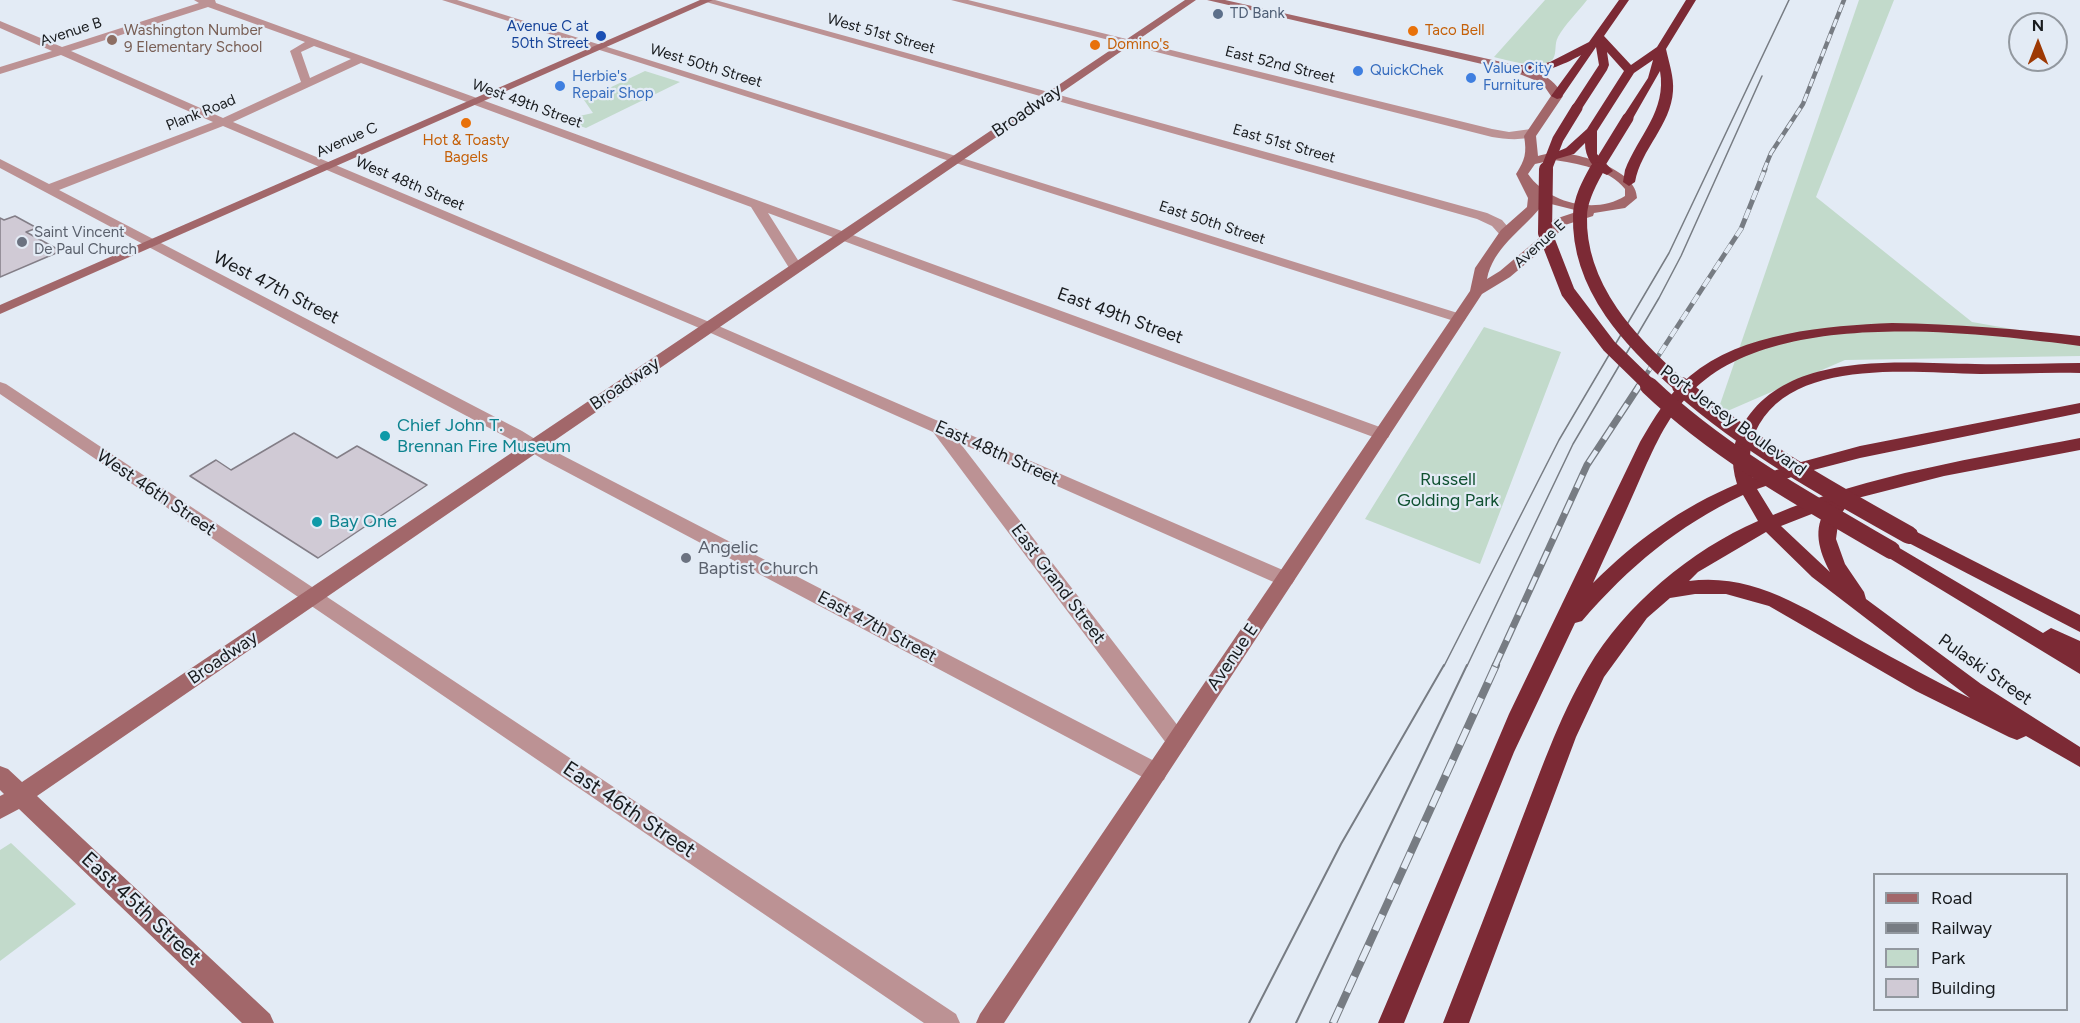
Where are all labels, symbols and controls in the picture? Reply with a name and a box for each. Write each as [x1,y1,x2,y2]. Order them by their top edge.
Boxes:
place label: TD Bank [1230,5,1285,23]
marker: TD Bank [1211,7,1225,21]
street label: West 51st Street [825,10,937,58]
north arrow [2008,12,2068,72]
street label: Avenue B [38,14,104,50]
text: N [2032,16,2044,35]
place label: Avenue C at 50th Street [507,18,589,53]
place label: Washington Number 9 Elementary School [124,22,263,57]
place label: Taco Bell [1425,22,1484,40]
marker: Taco Bell [1406,24,1420,38]
marker: Avenue C at 50th Street [594,29,608,43]
marker: Washington Number 9 Elementary School [105,33,119,47]
place label: Domino's [1107,36,1169,54]
marker: Domino's [1088,38,1102,52]
street label: West 50th Street [648,40,764,92]
street label: East 52nd Street [1223,43,1337,87]
place label: Value City Furniture [1483,60,1552,95]
place label: QuickChek [1370,62,1444,80]
marker: QuickChek [1351,64,1365,78]
place label: Herbie's Repair Shop [572,68,653,103]
marker: Value City Furniture [1464,71,1478,85]
street label: West 49th Street [469,76,585,132]
marker: Herbie's Repair Shop [553,79,567,93]
street label: Broadway [988,80,1066,142]
street label: Plank Road [164,91,238,135]
marker: Hot & Toasty Bagels [459,116,473,130]
street label: Avenue C [314,119,380,161]
street label: East 51st Street [1231,121,1337,167]
place label: Hot & Toasty Bagels [423,132,509,167]
street label: West 48th Street [353,153,467,215]
street label: East 50th Street [1156,197,1268,249]
street label: Avenue E [1510,216,1570,272]
place label: Saint Vincent De Paul Church [34,224,137,259]
marker: Saint Vincent De Paul Church [15,235,29,249]
street label: West 47th Street [209,247,343,329]
street label: East 49th Street [1054,283,1186,349]
street label: Broadway [586,353,664,415]
street label: Port Jersey Boulevard [1656,361,1810,481]
place label: Chief John T. Brennan Fire Museum [397,415,571,458]
street label: East 48th Street [932,416,1062,490]
marker: Chief John T. Brennan Fire Museum [378,429,392,443]
street label: West 46th Street [92,445,220,541]
park label: Russell Golding Park [1397,469,1499,512]
place label: Bay One [329,511,397,533]
marker: Bay One [310,515,324,529]
street label: East Grand Street [1006,520,1110,648]
place label: Angelic Baptist Church [698,537,818,580]
marker: Angelic Baptist Church [679,551,693,565]
street label: East 47th Street [814,586,940,668]
street label: Avenue E [1203,619,1263,695]
street label: Broadway [184,627,262,689]
street label: Pulaski Street [1934,630,2036,710]
street label: East 46th Street [558,756,700,864]
street label: East 45th Street [76,847,206,971]
legend [1873,873,2068,1011]
text: Road [1931,887,1972,909]
text: Railway [1931,917,1992,939]
text: Park [1931,947,1965,969]
text: Building [1931,977,1996,999]

